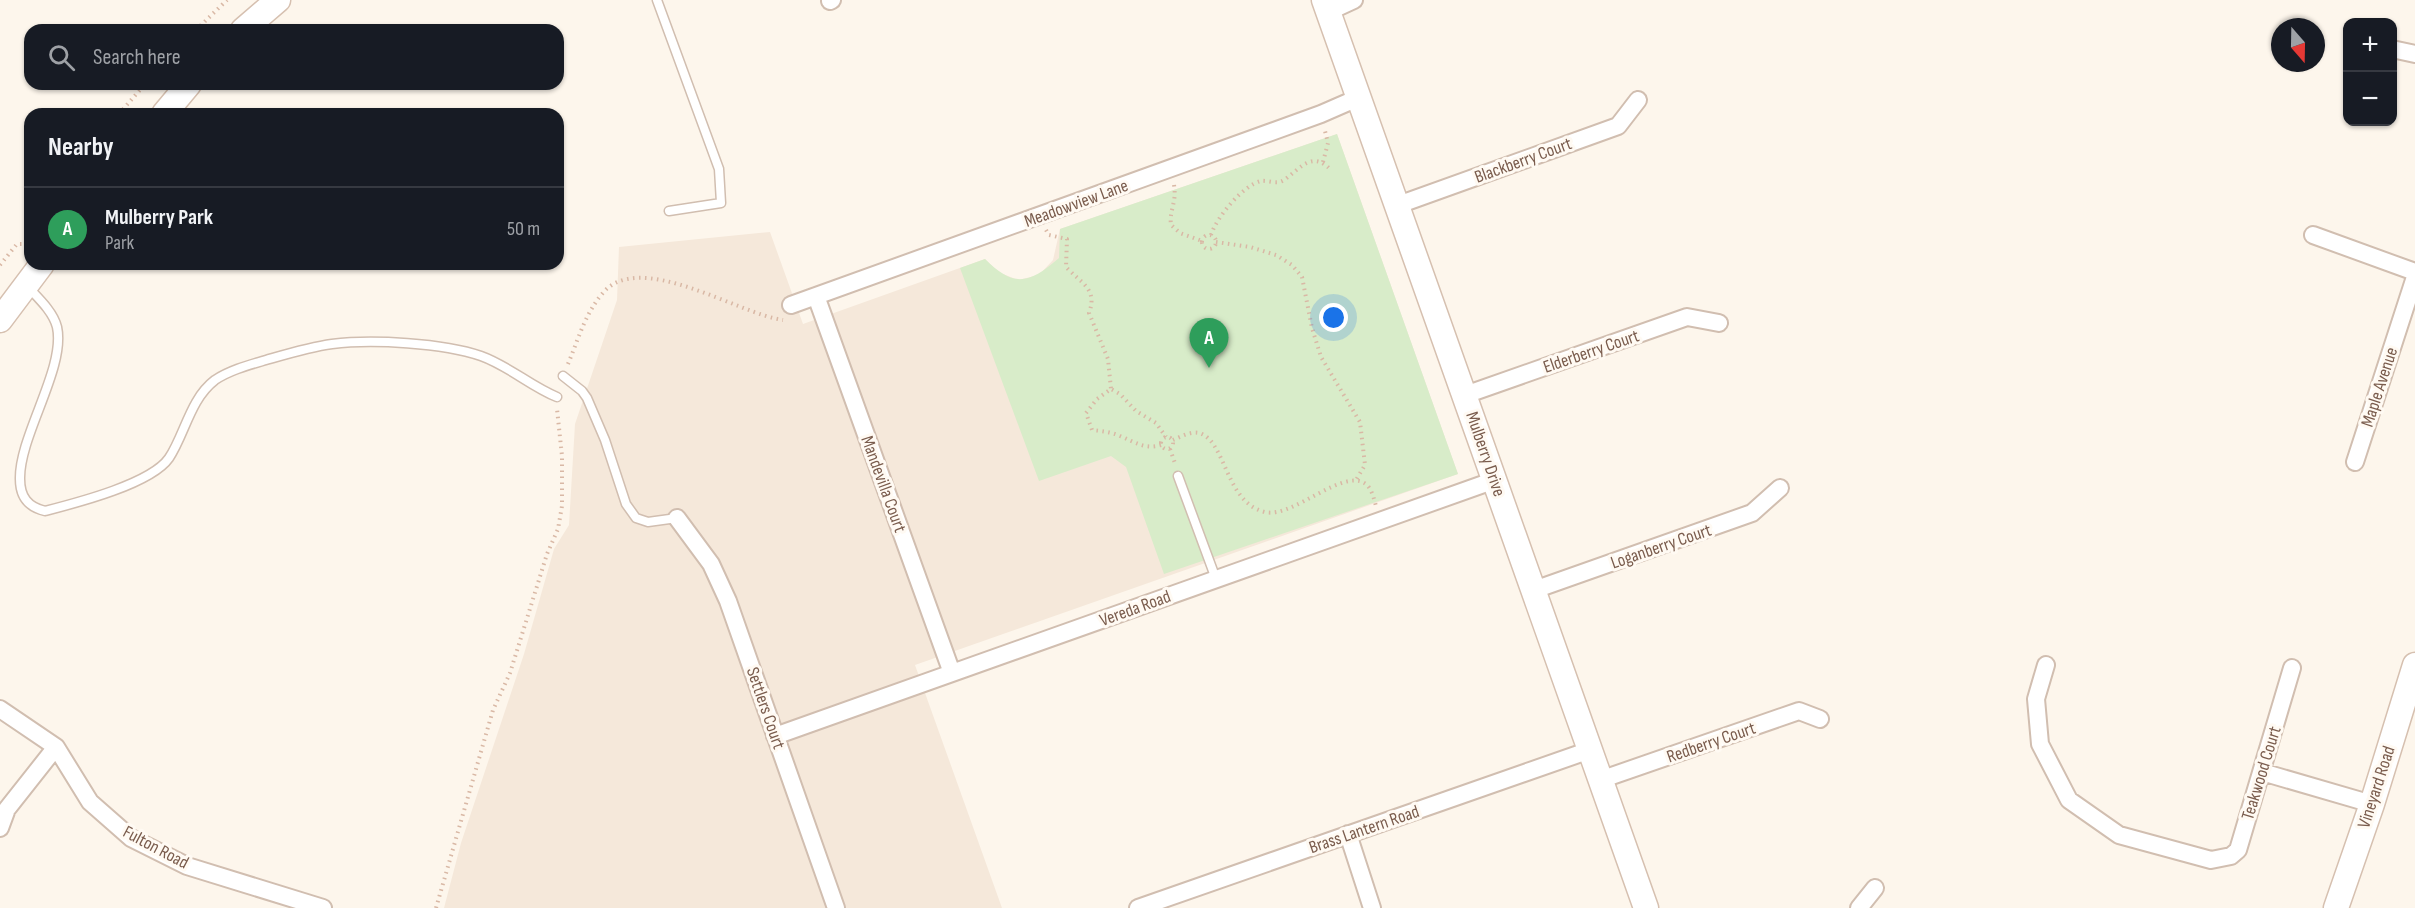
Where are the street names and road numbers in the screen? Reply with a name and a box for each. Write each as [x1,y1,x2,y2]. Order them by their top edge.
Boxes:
street label: Blackberry Court [1472,133,1575,188]
street label: Meadowview Lane [1021,175,1131,232]
street label: Elderberry Court [1540,325,1642,378]
street label: Maple Avenue [2357,345,2402,430]
street label: Mulberry Drive [1461,409,1510,499]
street label: Mandevilla Court [856,433,911,536]
street label: Loganberry Court [1608,519,1715,573]
street label: Vereda Road [1097,586,1174,631]
street label: Settlers Court [742,665,789,752]
street label: Redberry Court [1664,717,1759,767]
street label: Teakwood Court [2237,723,2286,823]
street label: Vineyard Road [2353,743,2400,831]
street label: Brass Lantern Road [1306,801,1422,858]
street label: Fulton Road [119,821,192,873]

